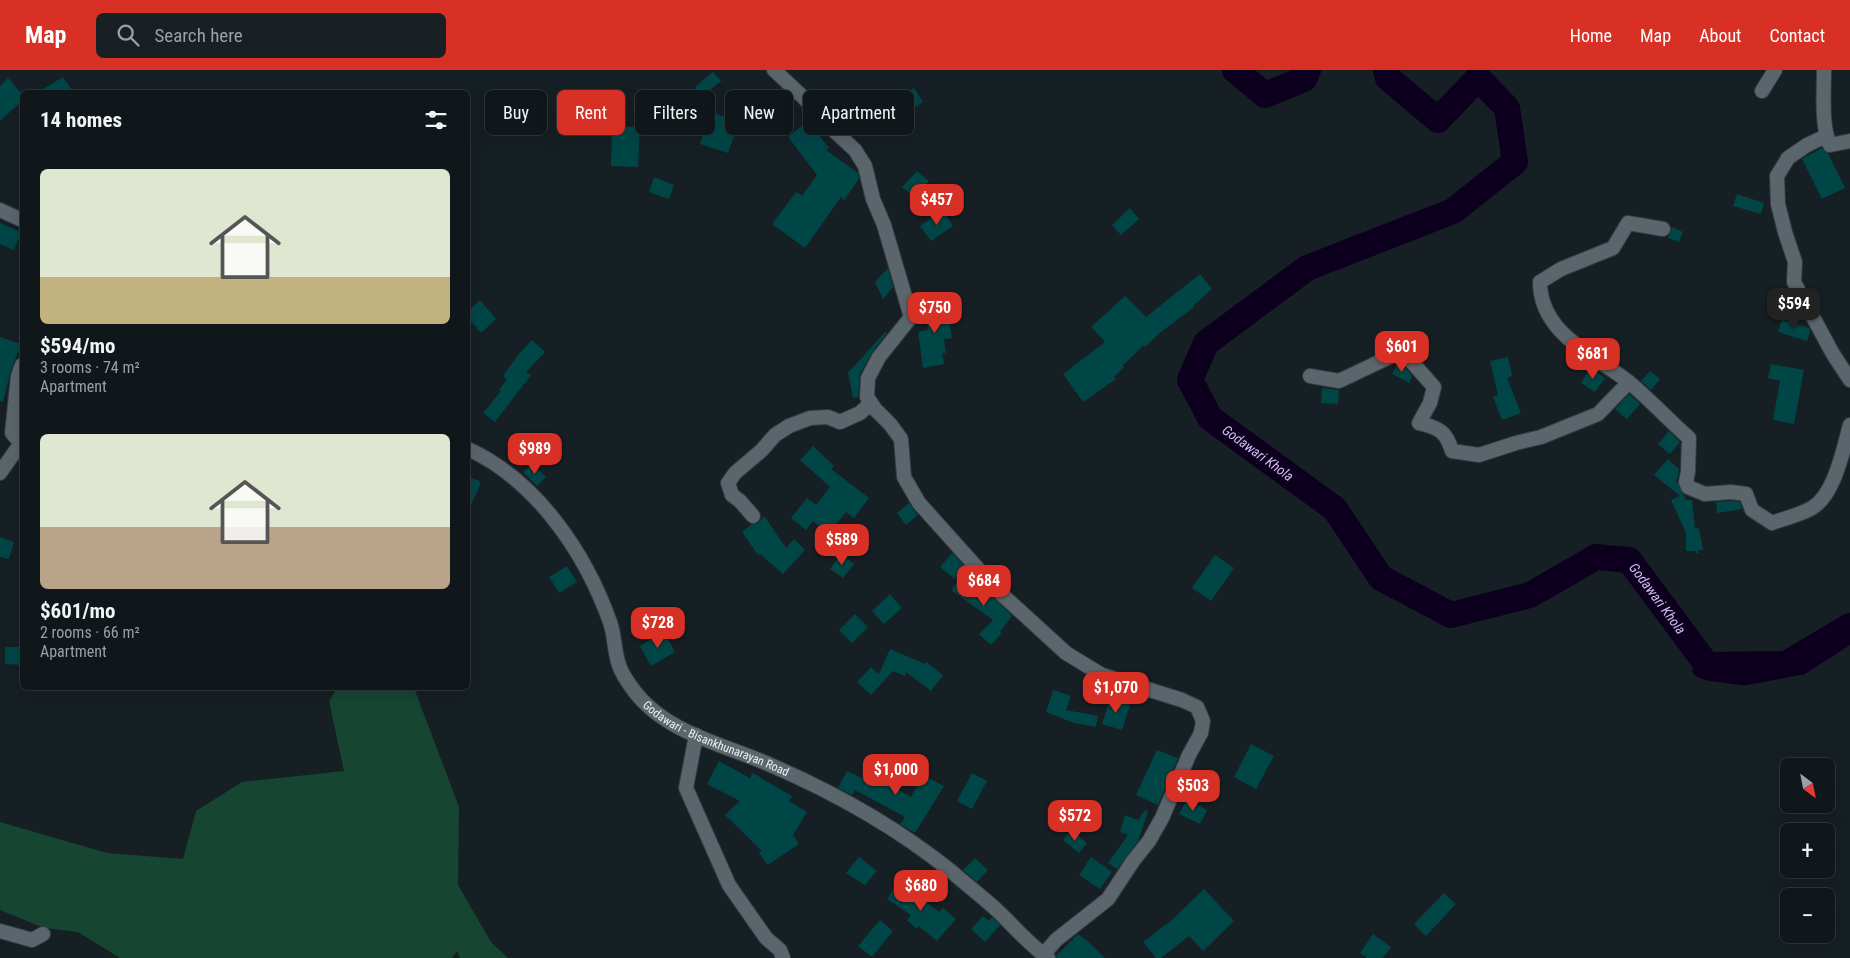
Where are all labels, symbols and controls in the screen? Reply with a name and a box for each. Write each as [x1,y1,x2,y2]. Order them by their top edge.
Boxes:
search box [96,13,446,58]
text: Map [25,21,66,49]
icon: search [114,21,142,49]
text: Search here [154,24,243,47]
text: Home [1570,25,1612,46]
text: Map [1640,25,1671,46]
text: About [1699,25,1741,46]
text: Contact [1769,25,1825,46]
chip: Buy [485,90,547,135]
chip: Rent [557,90,625,135]
chip: Filters [635,90,715,135]
chip: New [725,90,793,135]
chip: Apartment [803,90,914,135]
icon: filters [422,106,450,134]
text: 14 homes [40,108,122,132]
pin: $457 [907,184,967,226]
text: $457 [921,190,953,209]
icon: home [200,202,290,292]
pin: $594 [1764,288,1824,330]
pin: $750 [905,292,965,334]
text: $594 [1778,294,1810,313]
text: $750 [919,298,951,317]
pin: $601 [1372,330,1432,373]
text: $594/mo [40,334,115,358]
text: $601 [1386,337,1418,356]
pin: $681 [1563,338,1623,380]
text: $681 [1577,344,1609,363]
text: 3 rooms · 74 m² [40,358,140,377]
text: Apartment [40,377,107,396]
water label: Godawari Khola [1219,422,1297,484]
pin: $989 [505,432,565,475]
text: $989 [519,439,551,458]
icon: home [200,467,290,557]
pin: $589 [812,524,872,566]
text: $589 [826,530,858,549]
water label: Godawari Khola [1626,560,1689,637]
pin: $684 [954,564,1014,607]
text: $684 [968,571,1000,590]
text: $601/mo [40,599,115,623]
pin: $728 [628,606,688,649]
text: $728 [642,613,674,632]
text: 2 rooms · 66 m² [40,623,140,642]
text: Apartment [40,642,107,661]
pin: $1,070 [1075,672,1157,714]
text: $1,070 [1094,678,1138,697]
street label: Godawari - Bisankhunarayan Road [640,698,791,779]
pin: $1,000 [855,754,937,796]
north arrow [1780,758,1835,812]
map controls [1780,758,1835,943]
text: $1,000 [874,760,918,779]
pin: $503 [1163,770,1223,812]
text: $503 [1177,776,1209,795]
pin: $572 [1045,800,1105,842]
text: $572 [1059,806,1091,825]
button: + [1780,823,1835,878]
pin: $680 [891,870,951,912]
text: $680 [905,876,937,895]
button: − [1780,888,1835,943]

